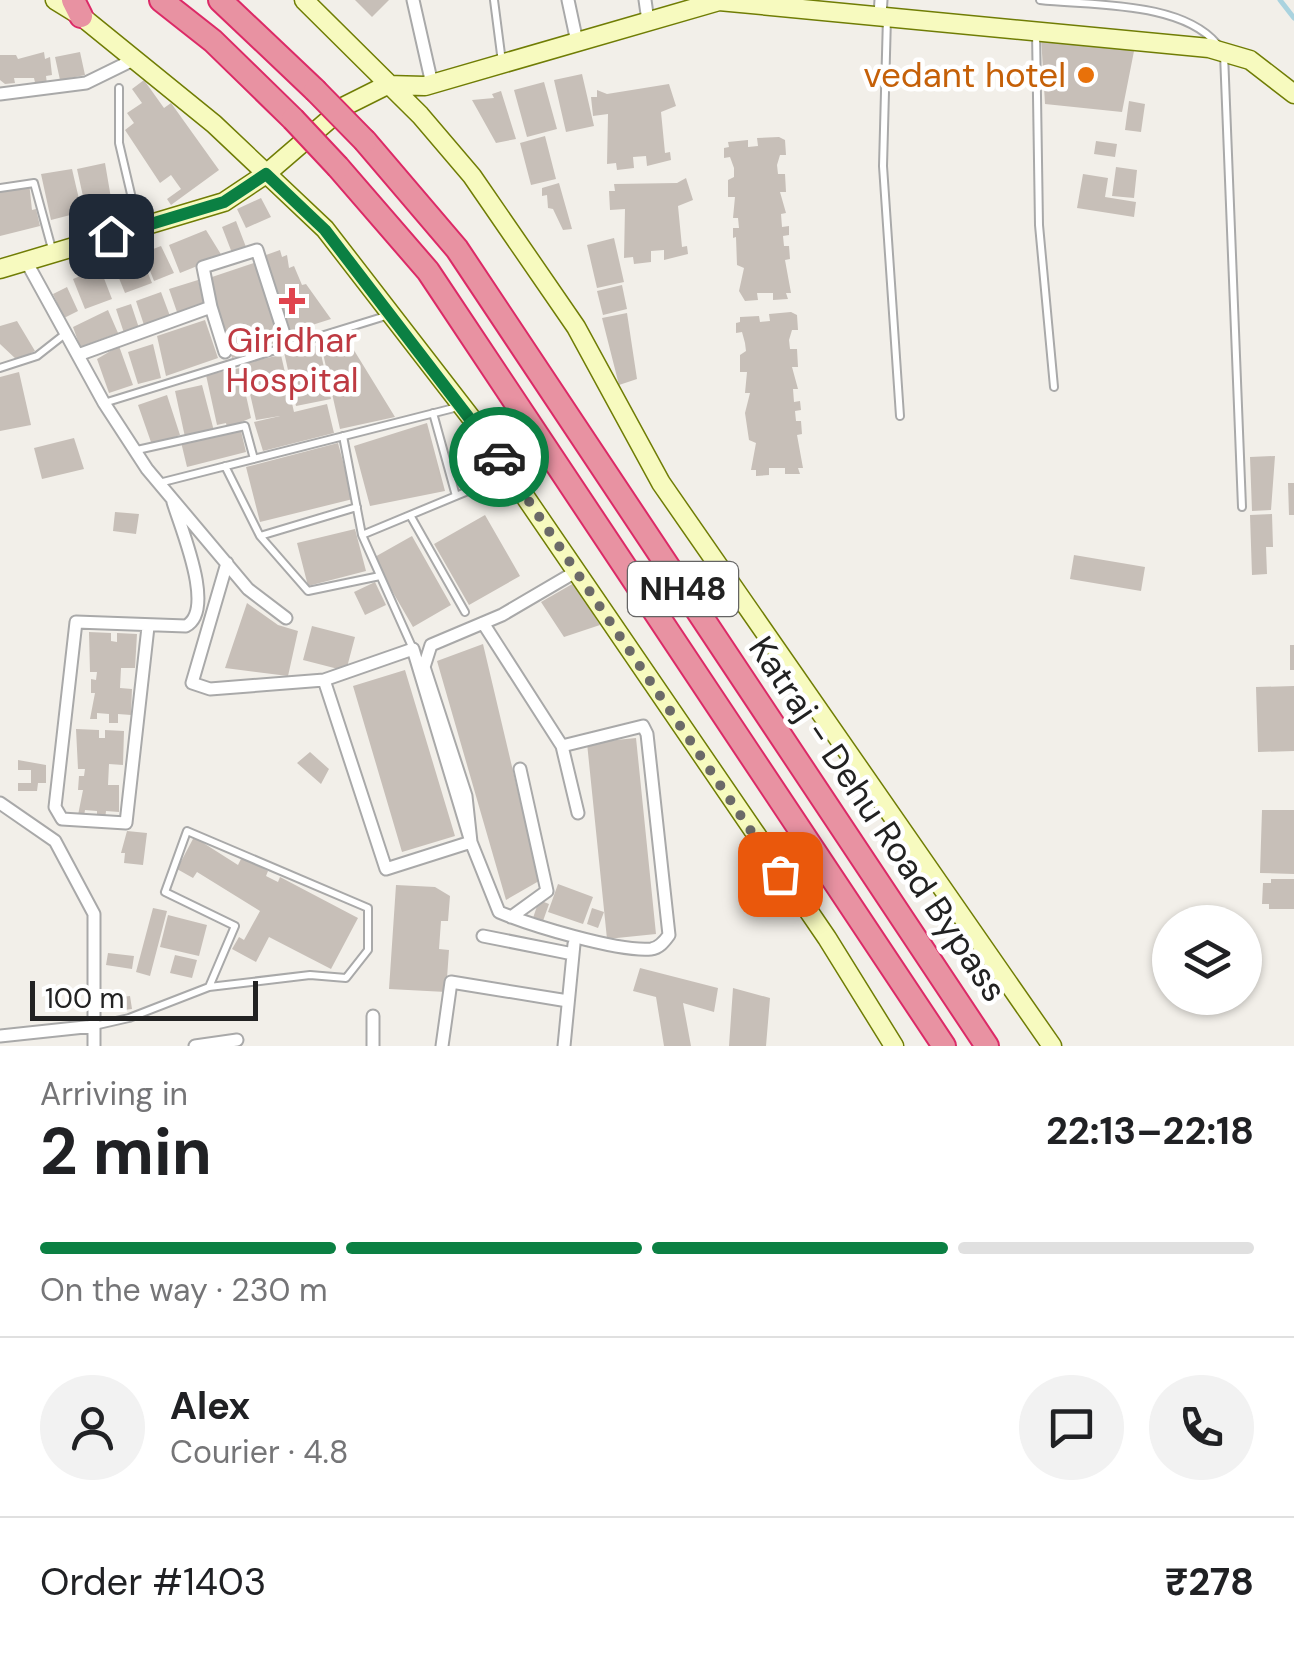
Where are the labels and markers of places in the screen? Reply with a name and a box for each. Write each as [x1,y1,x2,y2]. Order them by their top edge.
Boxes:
place label: vedant hotel [863,52,1066,98]
marker: vedant hotel [1075,64,1097,86]
pin [69,194,154,279]
marker: Giridhar Hospital [279,288,305,314]
place label: Giridhar Hospital [225,317,359,403]
pin [738,832,823,917]

